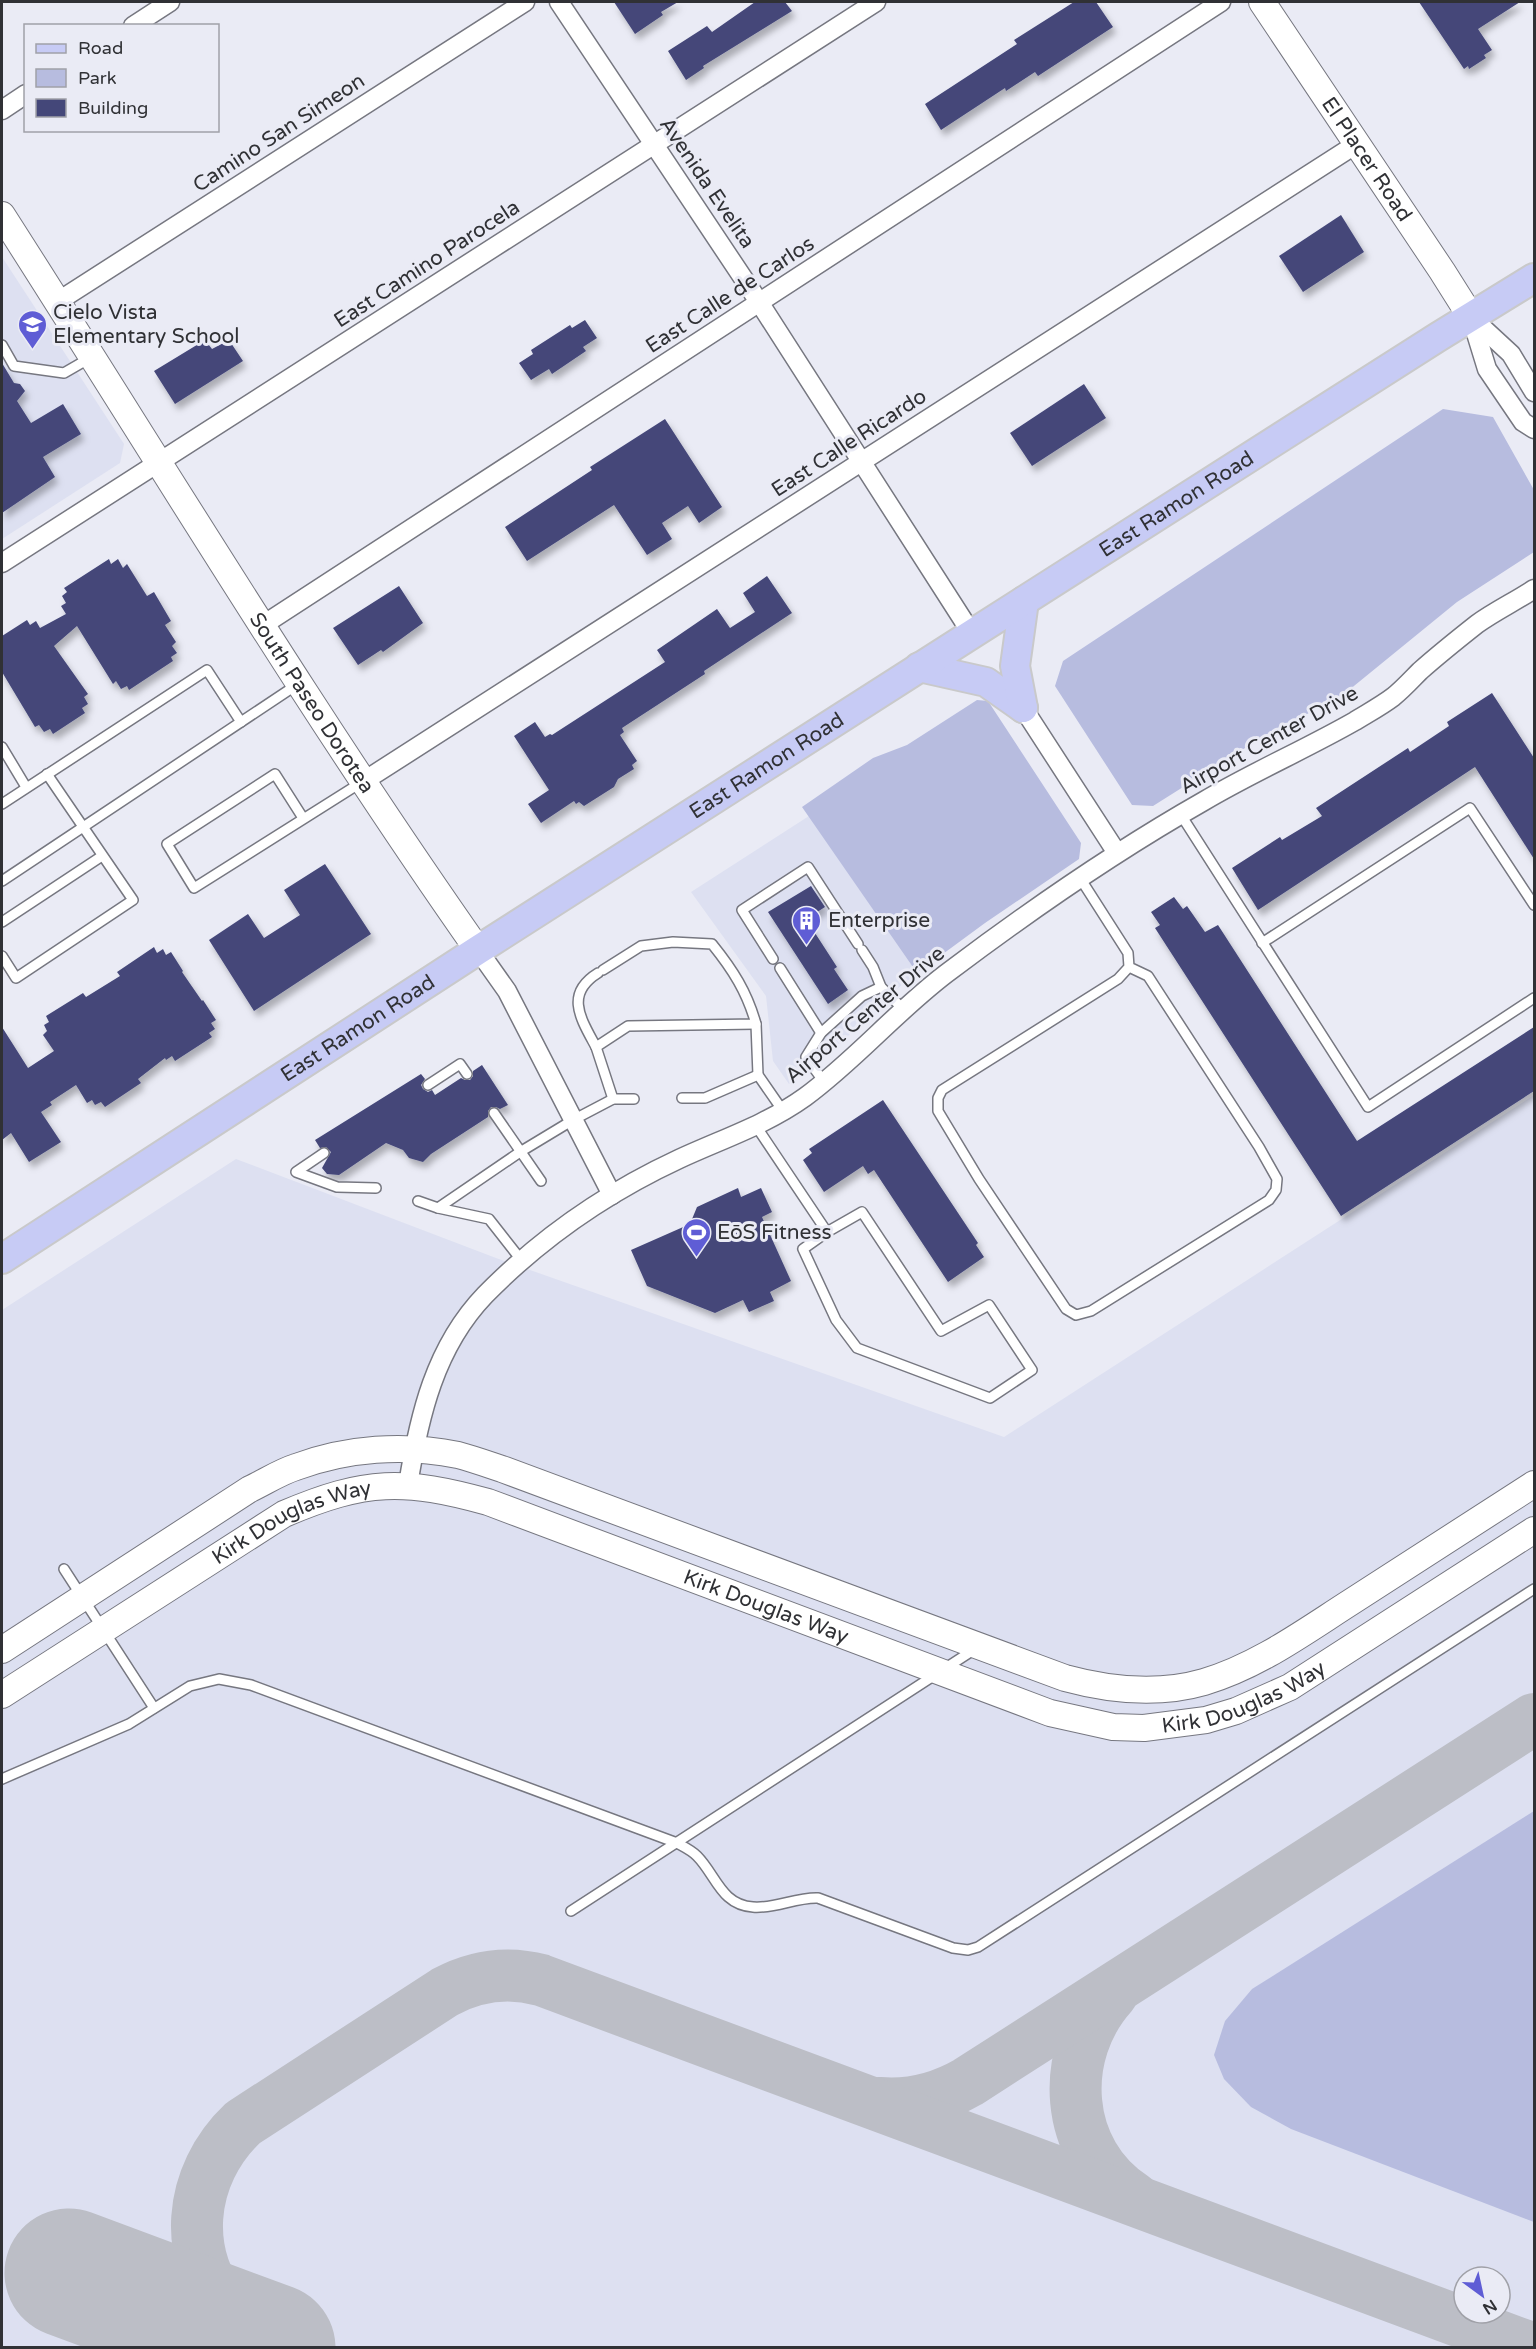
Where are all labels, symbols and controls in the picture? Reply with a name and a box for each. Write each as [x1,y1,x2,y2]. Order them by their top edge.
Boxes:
legend [24,24,219,132]
text: Road [78,37,123,59]
text: Park [78,67,117,89]
street label: Camino San Simeon [188,68,370,198]
street label: El Placer Road [1317,92,1418,226]
text: Building [78,97,148,119]
street label: Avenida Evelita [654,113,760,253]
street label: East Camino Parocela [329,195,525,333]
street label: East Calle de Carlos [641,231,819,359]
place label: Cielo Vista Elementary School [53,300,240,349]
school or university icon: Cielo Vista Elementary School [16,308,48,350]
street label: East Calle Ricardo [767,384,931,502]
street label: East Ramon Road [1094,445,1258,562]
street label: South Paseo Dorotea [244,608,380,798]
street label: Airport Center Drive [1175,681,1363,799]
street label: East Ramon Road [685,707,848,824]
building icon: Enterprise [791,904,823,946]
place label: Enterprise [828,908,930,933]
street label: Airport Center Drive [780,941,950,1089]
street label: East Ramon Road [276,969,439,1087]
sports icon: EōS Fitness [680,1216,712,1258]
place label: EōS Fitness [717,1220,832,1245]
street label: Kirk Douglas Way [207,1475,373,1570]
street label: Kirk Douglas Way [680,1564,852,1649]
street label: Kirk Douglas Way [1160,1655,1330,1738]
north arrow [1452,2265,1512,2325]
text: N [1479,2295,1500,2319]

